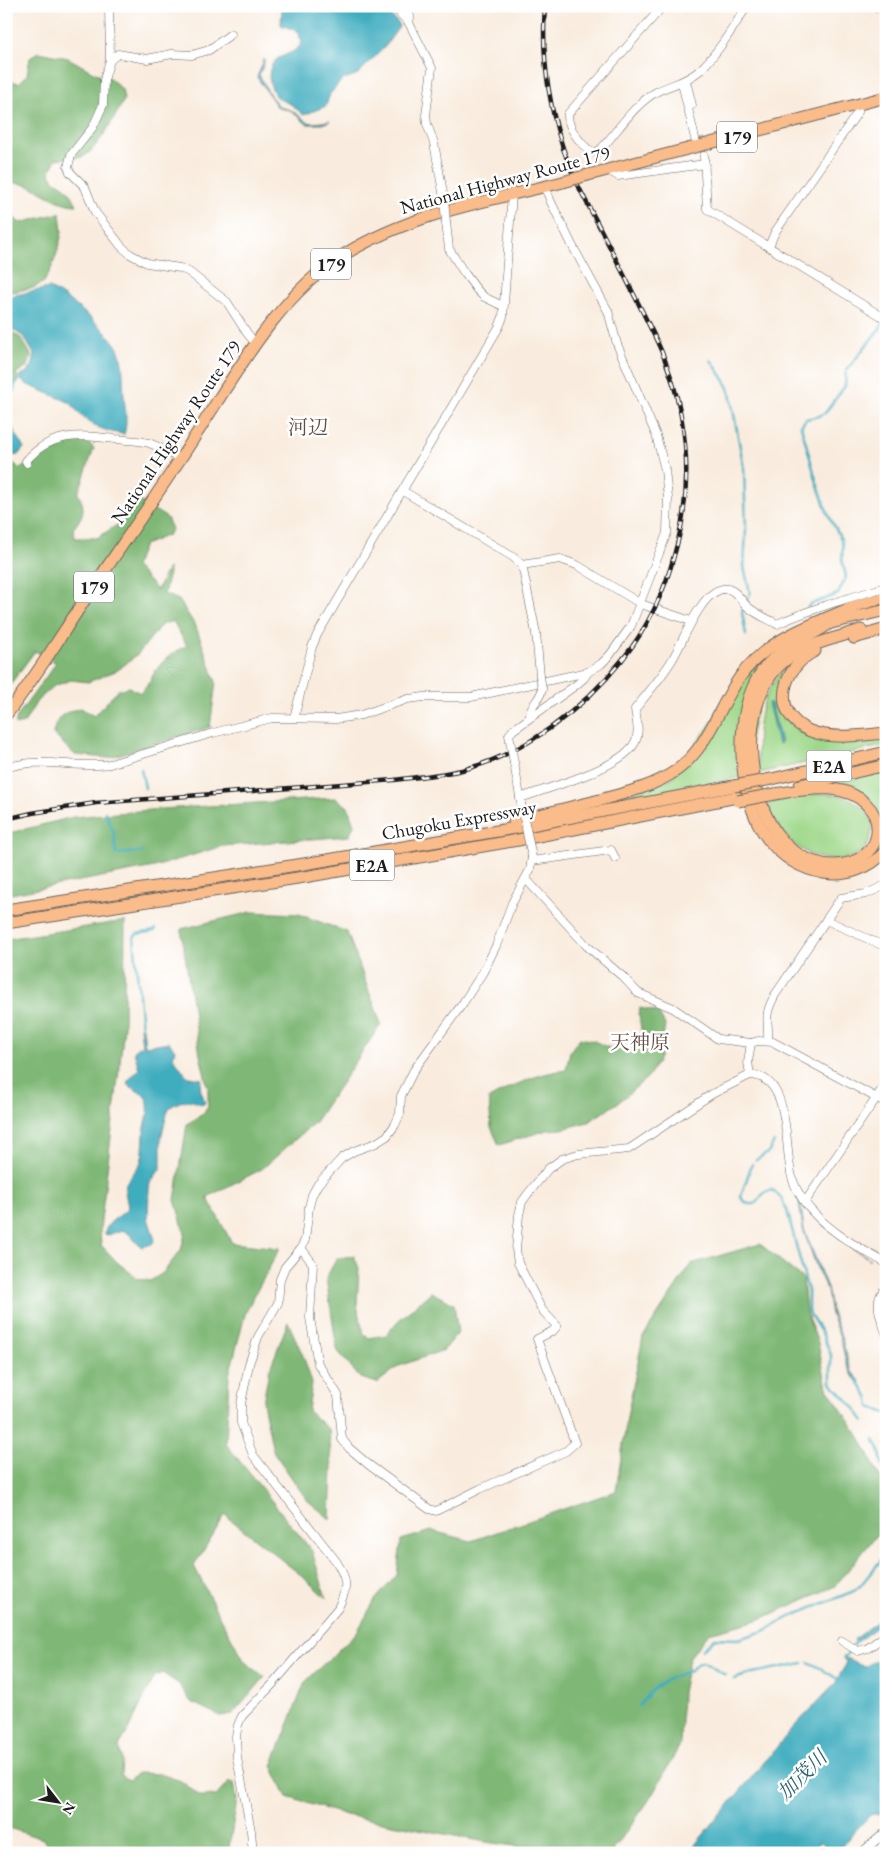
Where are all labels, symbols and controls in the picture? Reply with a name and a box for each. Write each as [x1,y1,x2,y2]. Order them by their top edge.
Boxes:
road number: 179 [717,121,757,152]
street label: National Highway Route 179 [397,140,613,220]
road number: 179 [311,248,351,280]
street label: National Highway Route 179 [105,335,247,529]
district label: 河辺 [288,414,328,440]
road number: 179 [74,572,114,602]
road number: E2A [806,750,852,781]
street label: Chugoku Expressway [380,794,539,846]
road number: E2A [350,850,394,880]
district label: 天神原 [610,1029,670,1055]
water label: 加茂川 [772,1743,834,1805]
north arrow [32,1776,82,1826]
text: N [58,1799,80,1819]

